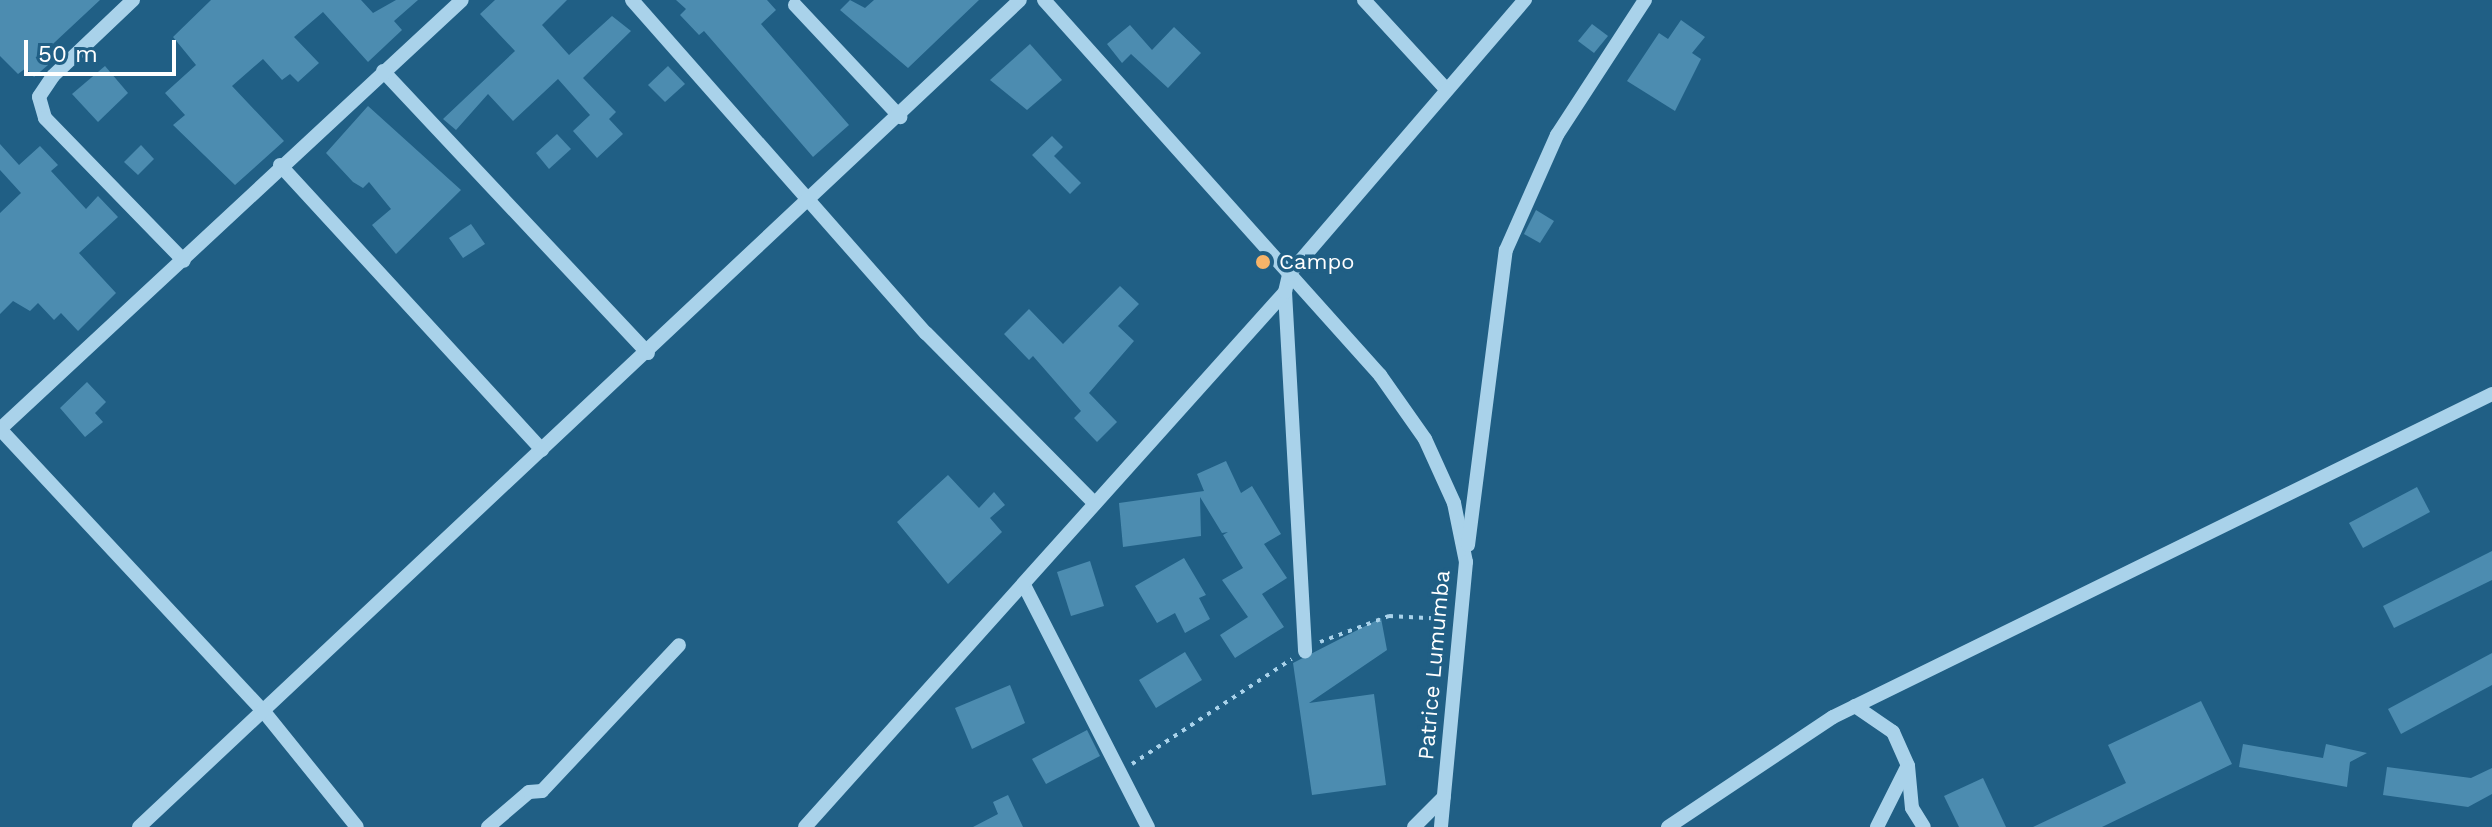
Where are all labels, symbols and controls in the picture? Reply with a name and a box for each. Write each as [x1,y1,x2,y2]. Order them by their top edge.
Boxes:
scale bar [28,24,180,74]
text: 50 m [38,40,98,68]
place label: Campo [1279,249,1355,275]
marker: Campo [1254,253,1272,271]
street label: Patrice Lumumba [1413,569,1455,761]

